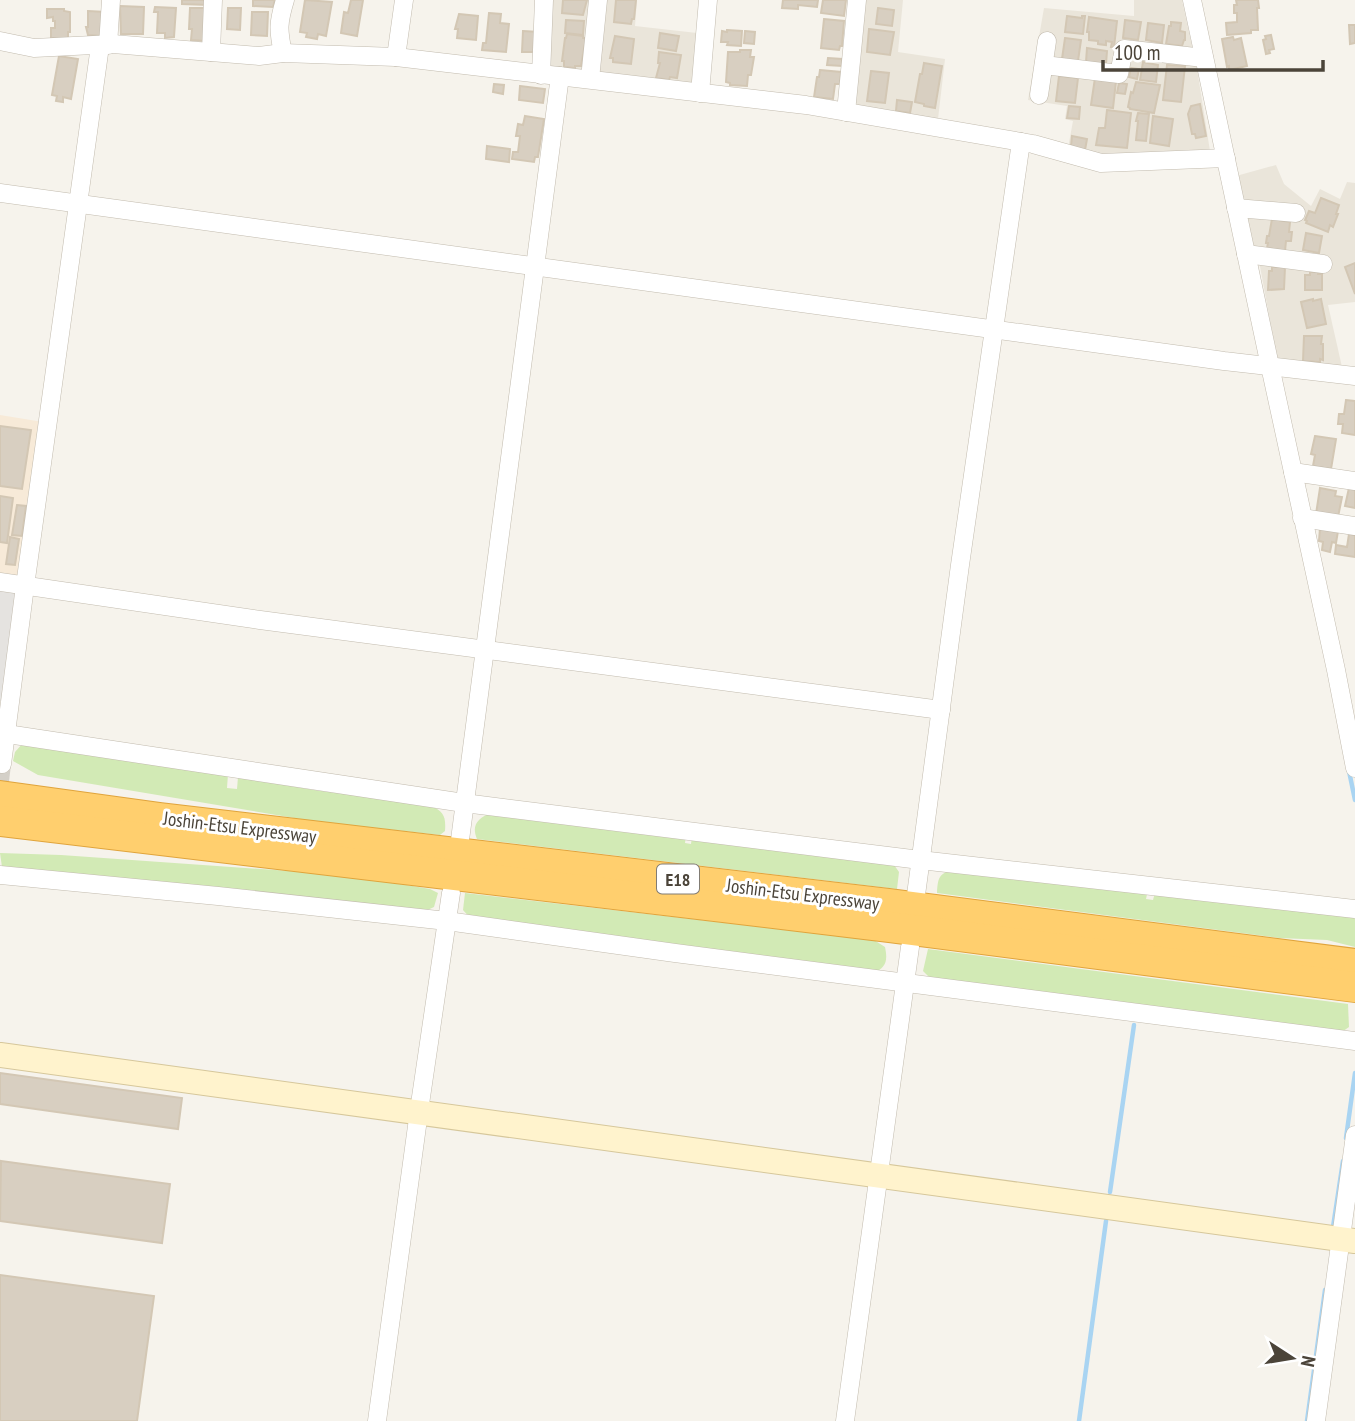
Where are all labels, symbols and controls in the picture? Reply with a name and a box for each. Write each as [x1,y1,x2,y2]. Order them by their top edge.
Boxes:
scale bar [1103,28,1324,72]
text: 100 m [1114,39,1160,66]
street label: Joshin-Etsu Expressway [161,806,319,848]
road number: E18 [657,864,699,894]
street label: Joshin-Etsu Expressway [724,873,882,915]
north arrow [1257,1323,1327,1393]
text: N [1296,1354,1321,1369]

